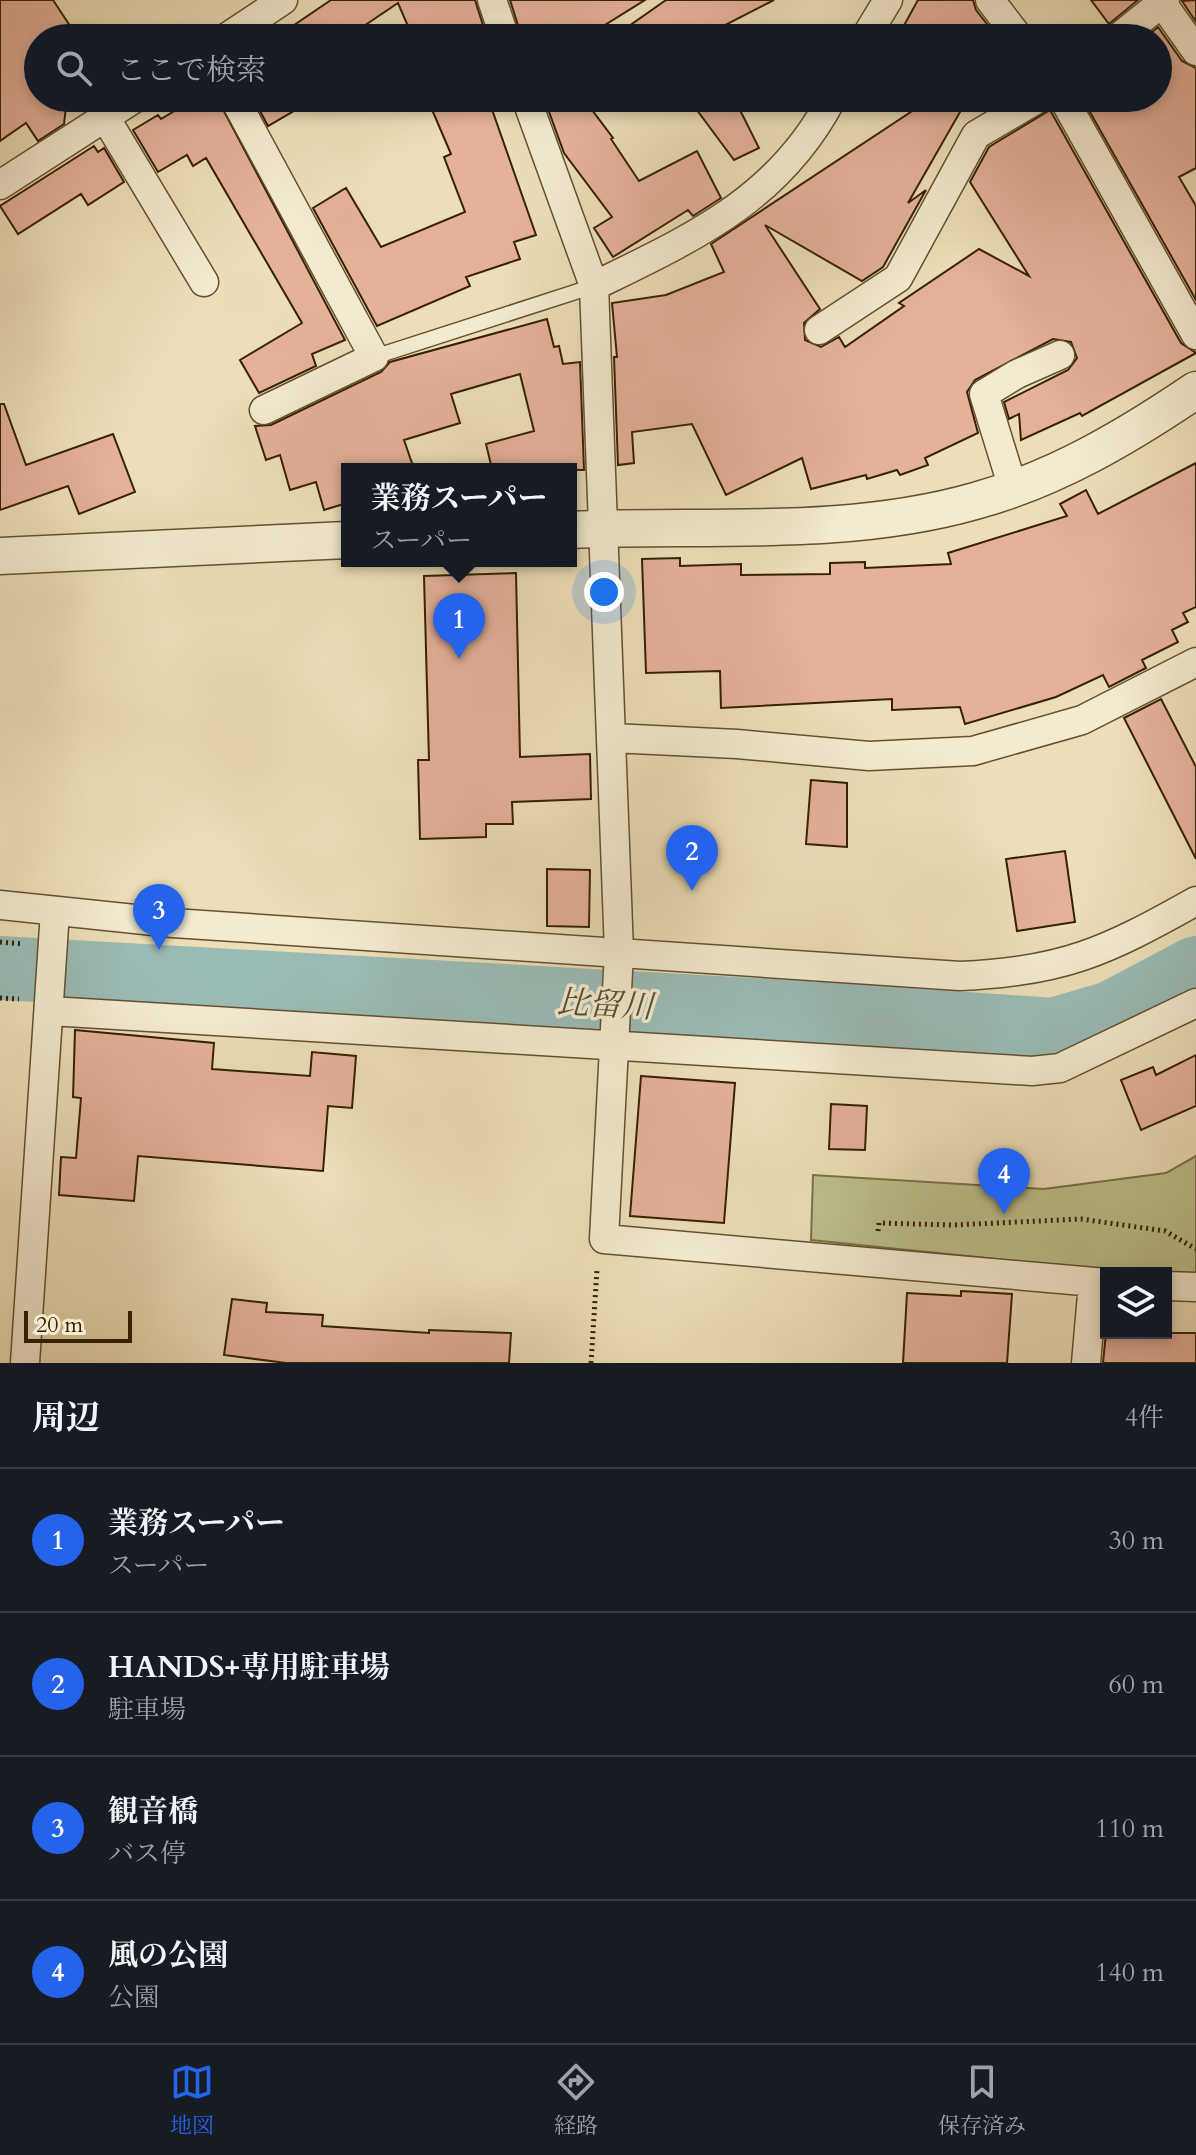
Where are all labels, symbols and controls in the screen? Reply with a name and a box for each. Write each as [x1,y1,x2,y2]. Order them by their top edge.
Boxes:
search box [24,24,1172,112]
icon: search [52,46,96,90]
text: ここで検索 [116,50,266,91]
popup [341,463,577,567]
text: 業務スーパー [371,478,548,519]
text: スーパー [371,523,472,558]
your location [584,572,624,612]
pin: 1 [433,593,485,659]
pin: 2 [666,825,718,891]
pin: 3 [133,884,185,950]
water label: 比留川 [556,981,657,1030]
pin: 4 [978,1148,1030,1214]
map controls [1100,1267,1172,1339]
button: layers [1100,1267,1172,1339]
scale bar [24,1307,132,1343]
text: 20 m [36,1310,83,1340]
text: 周辺 [32,1395,100,1441]
text: 4件 [1125,1400,1164,1435]
text: 業務スーパー [108,1503,285,1544]
text: 1 [51,1523,65,1558]
text: 30 m [1108,1523,1164,1558]
text: スーパー [108,1548,209,1583]
text: HANDS+専用駐車場 [108,1647,390,1688]
text: 2 [51,1667,65,1702]
text: 60 m [1108,1667,1164,1702]
text: 駐車場 [108,1692,186,1727]
text: 観音橋 [108,1791,198,1832]
text: 3 [51,1811,65,1846]
text: 110 m [1095,1811,1164,1846]
text: バス停 [108,1836,186,1871]
text: 風の公園 [108,1935,228,1976]
text: 4 [51,1955,65,1990]
text: 140 m [1095,1955,1164,1990]
text: 公園 [108,1980,160,2015]
tab: 地図 [170,2060,214,2141]
tab: 経路 [554,2060,598,2141]
tab: 保存済み [938,2060,1026,2141]

